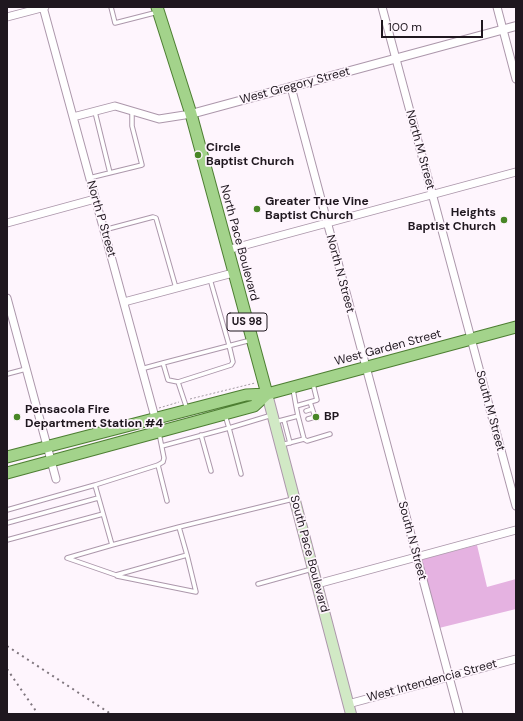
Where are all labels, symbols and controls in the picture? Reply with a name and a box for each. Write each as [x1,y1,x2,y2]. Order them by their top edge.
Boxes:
scale bar [383,12,485,38]
text: 100 m [388,19,422,35]
street label: West Gregory Street [238,64,352,108]
street label: North M Street [402,109,438,191]
place label: Circle Baptist Church [206,141,294,169]
marker: Circle Baptist Church [193,150,203,160]
street label: North P Street [83,179,119,259]
street label: North Pace Boulevard [217,183,261,303]
place label: Greater True Vine Baptist Church [265,195,369,223]
marker: Greater True Vine Baptist Church [252,204,262,214]
place label: Heights Baptist Church [408,206,496,234]
marker: Heights Baptist Church [499,215,509,225]
street label: North N Street [323,233,357,315]
road number: US 98 [227,313,267,331]
street label: West Garden Street [333,327,443,369]
street label: South M Street [472,369,508,453]
place label: Pensacola Fire Department Station #4 [25,403,163,431]
place label: BP [324,410,339,424]
marker: Pensacola Fire Department Station #4 [12,412,22,422]
marker: BP [311,412,321,422]
street label: South Pace Boulevard [286,494,332,614]
street label: South N Street [395,500,429,582]
street label: West Intendencia Street [365,657,499,705]

